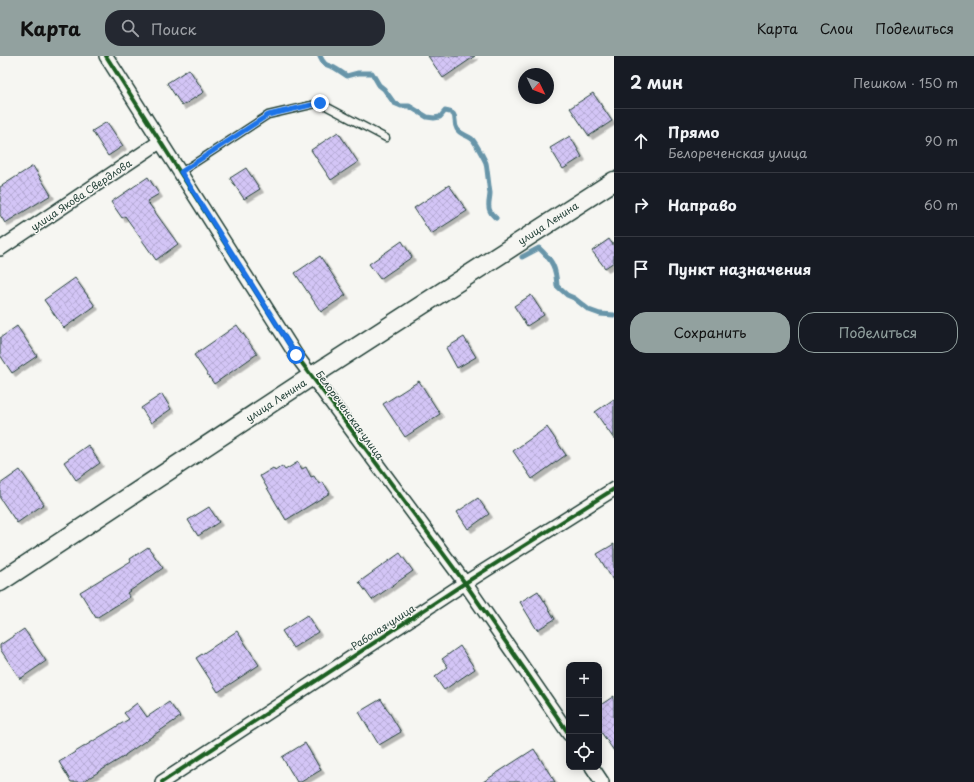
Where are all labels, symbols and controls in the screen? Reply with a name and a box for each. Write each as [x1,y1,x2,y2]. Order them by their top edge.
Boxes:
search box [105,10,385,46]
text: Карта [20,14,81,42]
icon: search [119,17,141,39]
text: Поиск [151,17,196,40]
text: Карта [757,18,798,39]
text: Слои [820,18,853,39]
text: Поделиться [875,18,954,39]
north arrow [518,68,554,104]
text: 2 мин [630,69,683,95]
text: Пешком · 150 m [853,73,958,92]
route end [311,94,329,112]
text: Прямо [668,120,719,143]
icon: ahead [630,130,652,152]
text: 90 m [925,131,958,150]
text: Белореченская улица [668,143,807,162]
street label: улица Якова Свердлова [27,155,135,234]
text: Направо [668,193,737,216]
icon: right [630,194,652,216]
text: 60 m [924,195,958,214]
street label: улица Ленина [515,197,582,248]
text: Пункт назначения [668,257,811,280]
icon: arrive [630,258,652,280]
button: Сохранить [630,312,790,353]
button: Поделиться [798,312,958,353]
route start [287,346,305,364]
street label: Белореченская улица [313,367,388,463]
street label: улица Ленина [243,374,310,425]
street label: Рабочая улица [348,600,418,653]
map controls [566,662,602,770]
button: + [566,662,602,698]
button: − [566,698,602,734]
button: locate [566,734,602,770]

